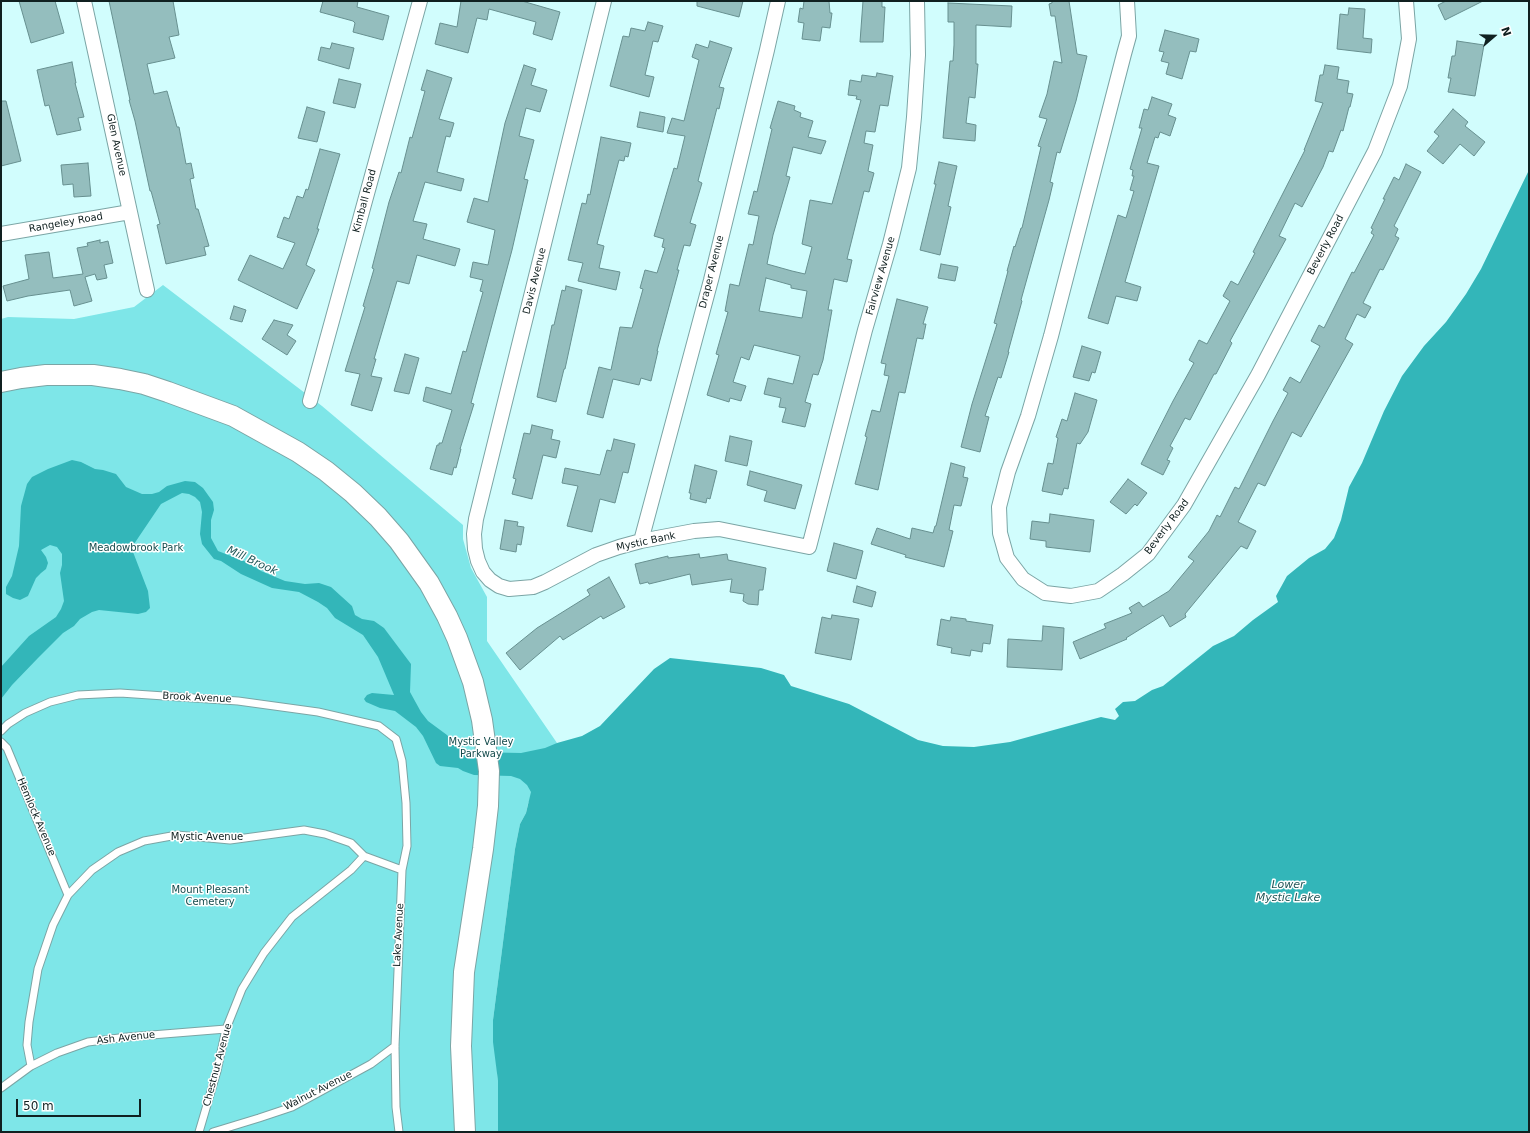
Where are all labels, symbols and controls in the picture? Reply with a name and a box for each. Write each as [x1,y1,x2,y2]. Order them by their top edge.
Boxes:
north arrow [1474,16,1514,56]
text: N [1498,25,1513,38]
street label: Glen Avenue [104,113,128,177]
street label: Kimball Road [351,168,379,234]
street label: Rangeley Road [28,211,104,235]
street label: Beverly Road [1305,213,1347,277]
street label: Draper Avenue [697,234,727,310]
street label: Fairview Avenue [864,235,898,317]
street label: Davis Avenue [521,247,549,315]
street label: Beverly Road [1142,497,1192,557]
street label: Mystic Bank [615,530,677,554]
park label: Meadowbrook Park [89,542,183,554]
water label: Mill Brook [225,544,279,578]
street label: Brook Avenue [162,690,232,706]
park label: Mystic Valley Parkway [449,736,513,760]
street label: Hemlock Avenue [14,776,58,858]
street label: Mystic Avenue [171,831,243,843]
water label: Lower Mystic Lake [1256,878,1320,904]
park label: Mount Pleasant Cemetery [171,884,249,908]
street label: Lake Avenue [391,903,407,967]
street label: Chestnut Avenue [201,1022,235,1108]
street label: Ash Avenue [96,1029,156,1047]
street label: Walnut Avenue [282,1069,354,1113]
scale bar [18,1091,143,1117]
text: 50 m [23,1099,54,1113]

